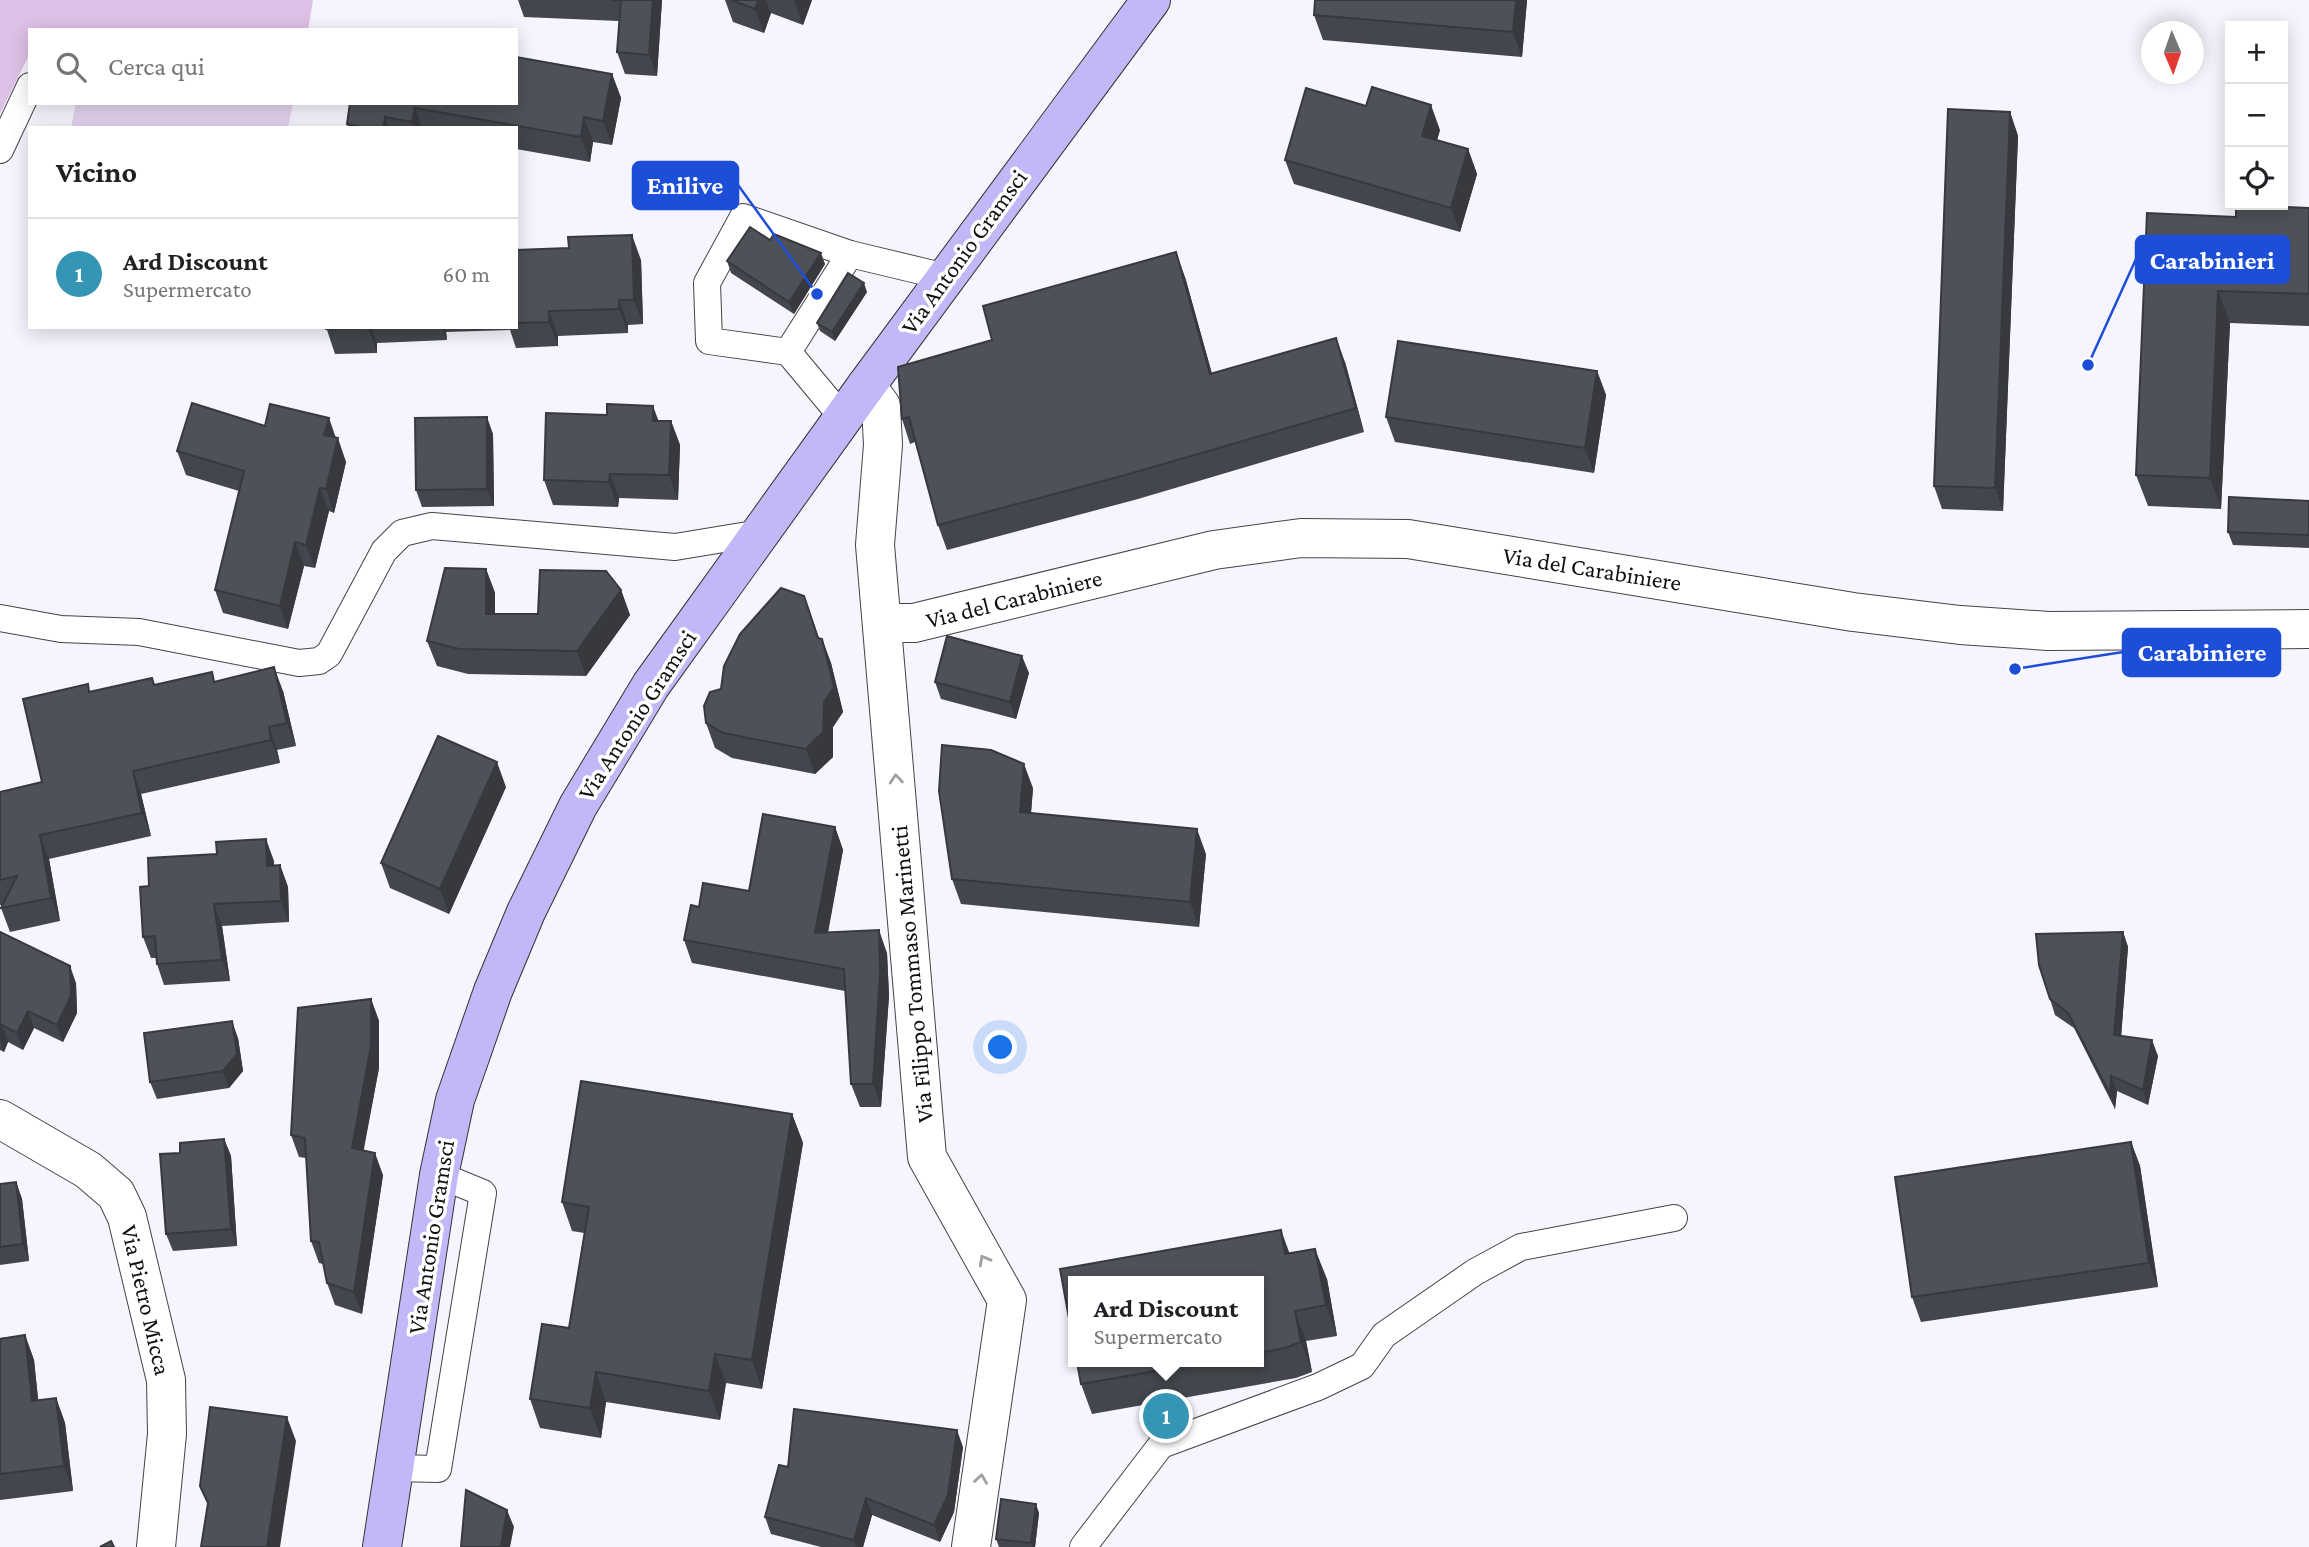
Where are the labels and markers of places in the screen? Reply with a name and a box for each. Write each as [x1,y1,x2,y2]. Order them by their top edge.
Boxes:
callout: Enilive [633,162,738,209]
callout: Carabinieri [2136,236,2289,283]
callout: Carabiniere [2123,629,2280,676]
pin: 1 [1143,1390,1189,1442]

